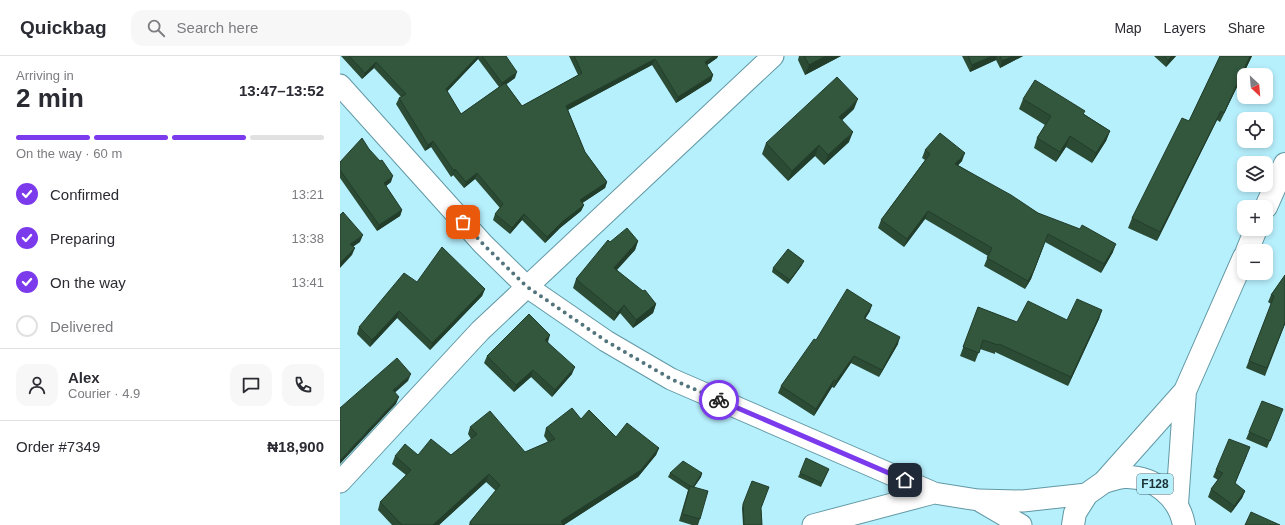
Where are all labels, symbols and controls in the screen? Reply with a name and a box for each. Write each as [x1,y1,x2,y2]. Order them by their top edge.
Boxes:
search box [131,10,411,46]
text: Quickbag [20,17,107,38]
icon: search [145,17,167,39]
text: Search here [177,19,258,36]
text: Map [1114,20,1142,36]
text: Layers [1164,20,1206,36]
text: Share [1228,20,1265,36]
text: Arriving in [16,68,74,83]
north arrow [1237,68,1273,104]
map controls [1237,68,1273,280]
text: 13:47–13:52 [239,82,324,99]
text: 2 min [16,83,84,113]
button: locate [1237,112,1273,148]
text: On the way · 60 m [16,146,122,161]
button: layers [1237,156,1273,192]
icon: check [16,183,38,205]
text: Confirmed [50,186,119,203]
text: 13:21 [291,187,324,202]
button: + [1237,200,1273,236]
pin [446,205,480,239]
icon: bag [452,211,474,233]
icon: check [16,227,38,249]
text: Preparing [50,230,115,247]
text: 13:38 [291,231,324,246]
button: − [1237,244,1273,280]
icon: check [16,271,38,293]
text: On the way [50,274,126,291]
text: 13:41 [291,275,324,290]
text: Delivered [50,318,113,335]
button: person [16,364,58,406]
button: chat [230,364,272,406]
button: phone [282,364,324,406]
text: Alex [68,369,100,386]
courier [699,380,739,420]
text: Courier · 4.9 [68,386,140,401]
icon: bike [708,389,730,411]
text: Order #7349 [16,438,100,455]
text: ₦18,900 [267,438,324,455]
pin [888,463,922,497]
icon: home [894,469,916,491]
road number: F128 [1137,474,1173,494]

